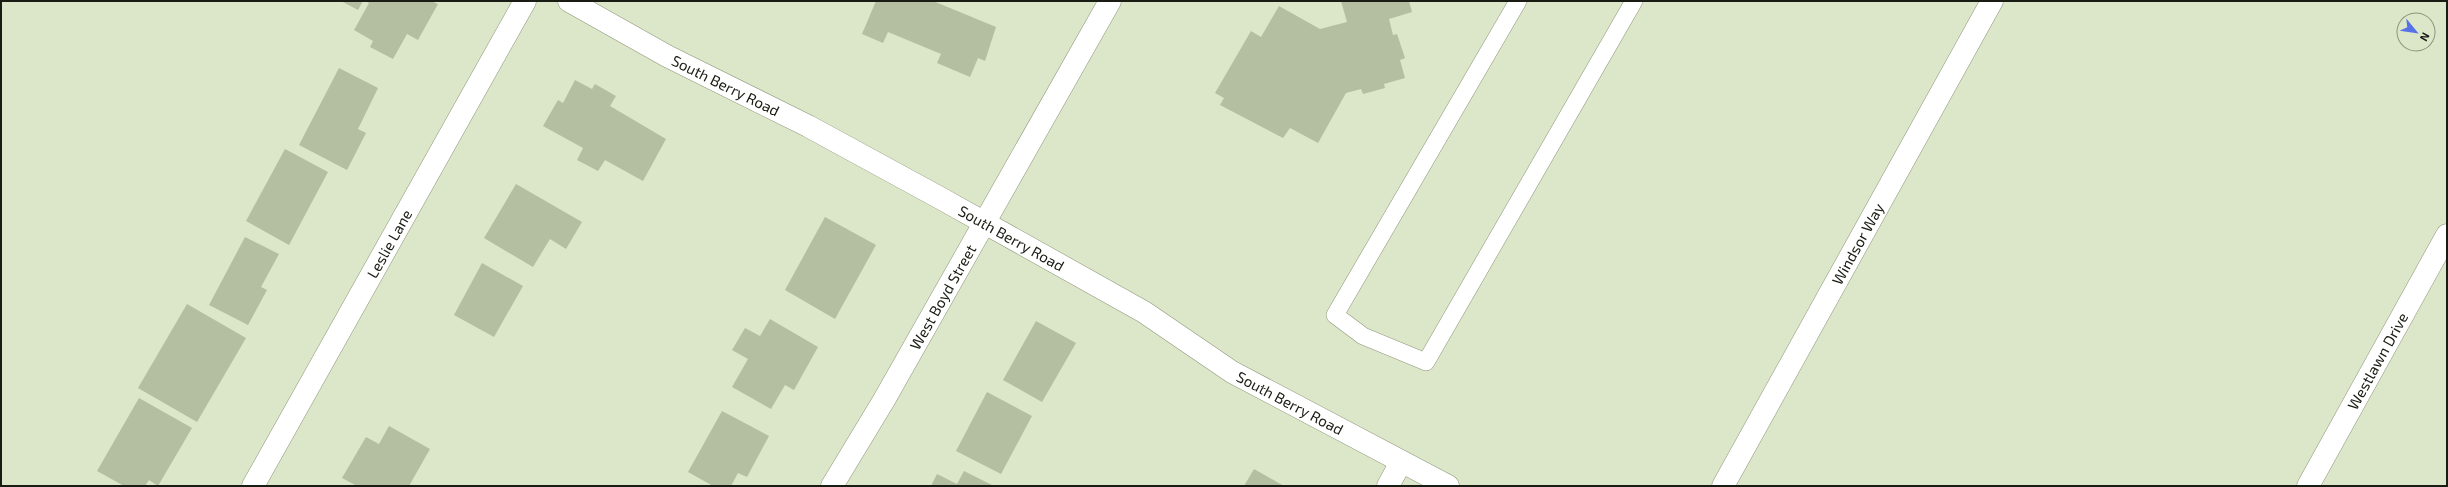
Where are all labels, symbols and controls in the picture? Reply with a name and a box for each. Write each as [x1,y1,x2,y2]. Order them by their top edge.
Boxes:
north arrow [2396,12,2436,52]
text: N [2418,30,2433,44]
street label: South Berry Road [669,51,783,120]
street label: Windsor Way [1828,200,1887,288]
street label: South Berry Road [955,201,1067,275]
street label: Leslie Lane [363,206,415,281]
street label: West Boyd Street [905,241,979,353]
street label: Westlawn Drive [2343,309,2411,413]
street label: South Berry Road [1234,367,1347,438]

